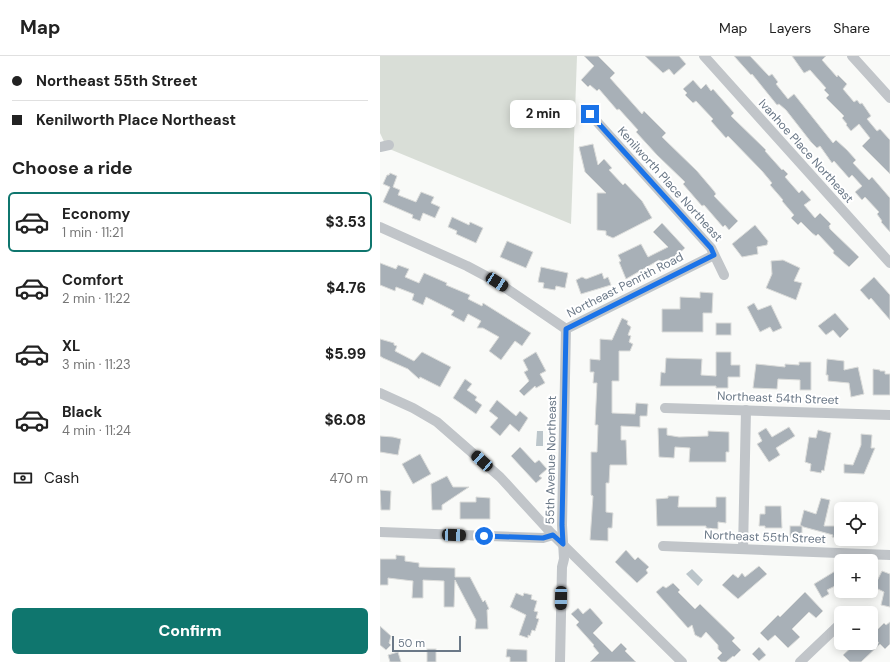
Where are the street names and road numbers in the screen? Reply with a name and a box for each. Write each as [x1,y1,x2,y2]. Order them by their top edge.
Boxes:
street label: Ivanhoe Place Northeast [755,96,857,207]
street label: Kenilworth Place Northeast [614,123,726,245]
street label: Northeast Penrith Road [564,249,686,321]
street label: Northeast 54th Street [717,388,839,408]
street label: 55th Avenue Northeast [542,395,560,524]
street label: Northeast 55th Street [704,527,826,547]

